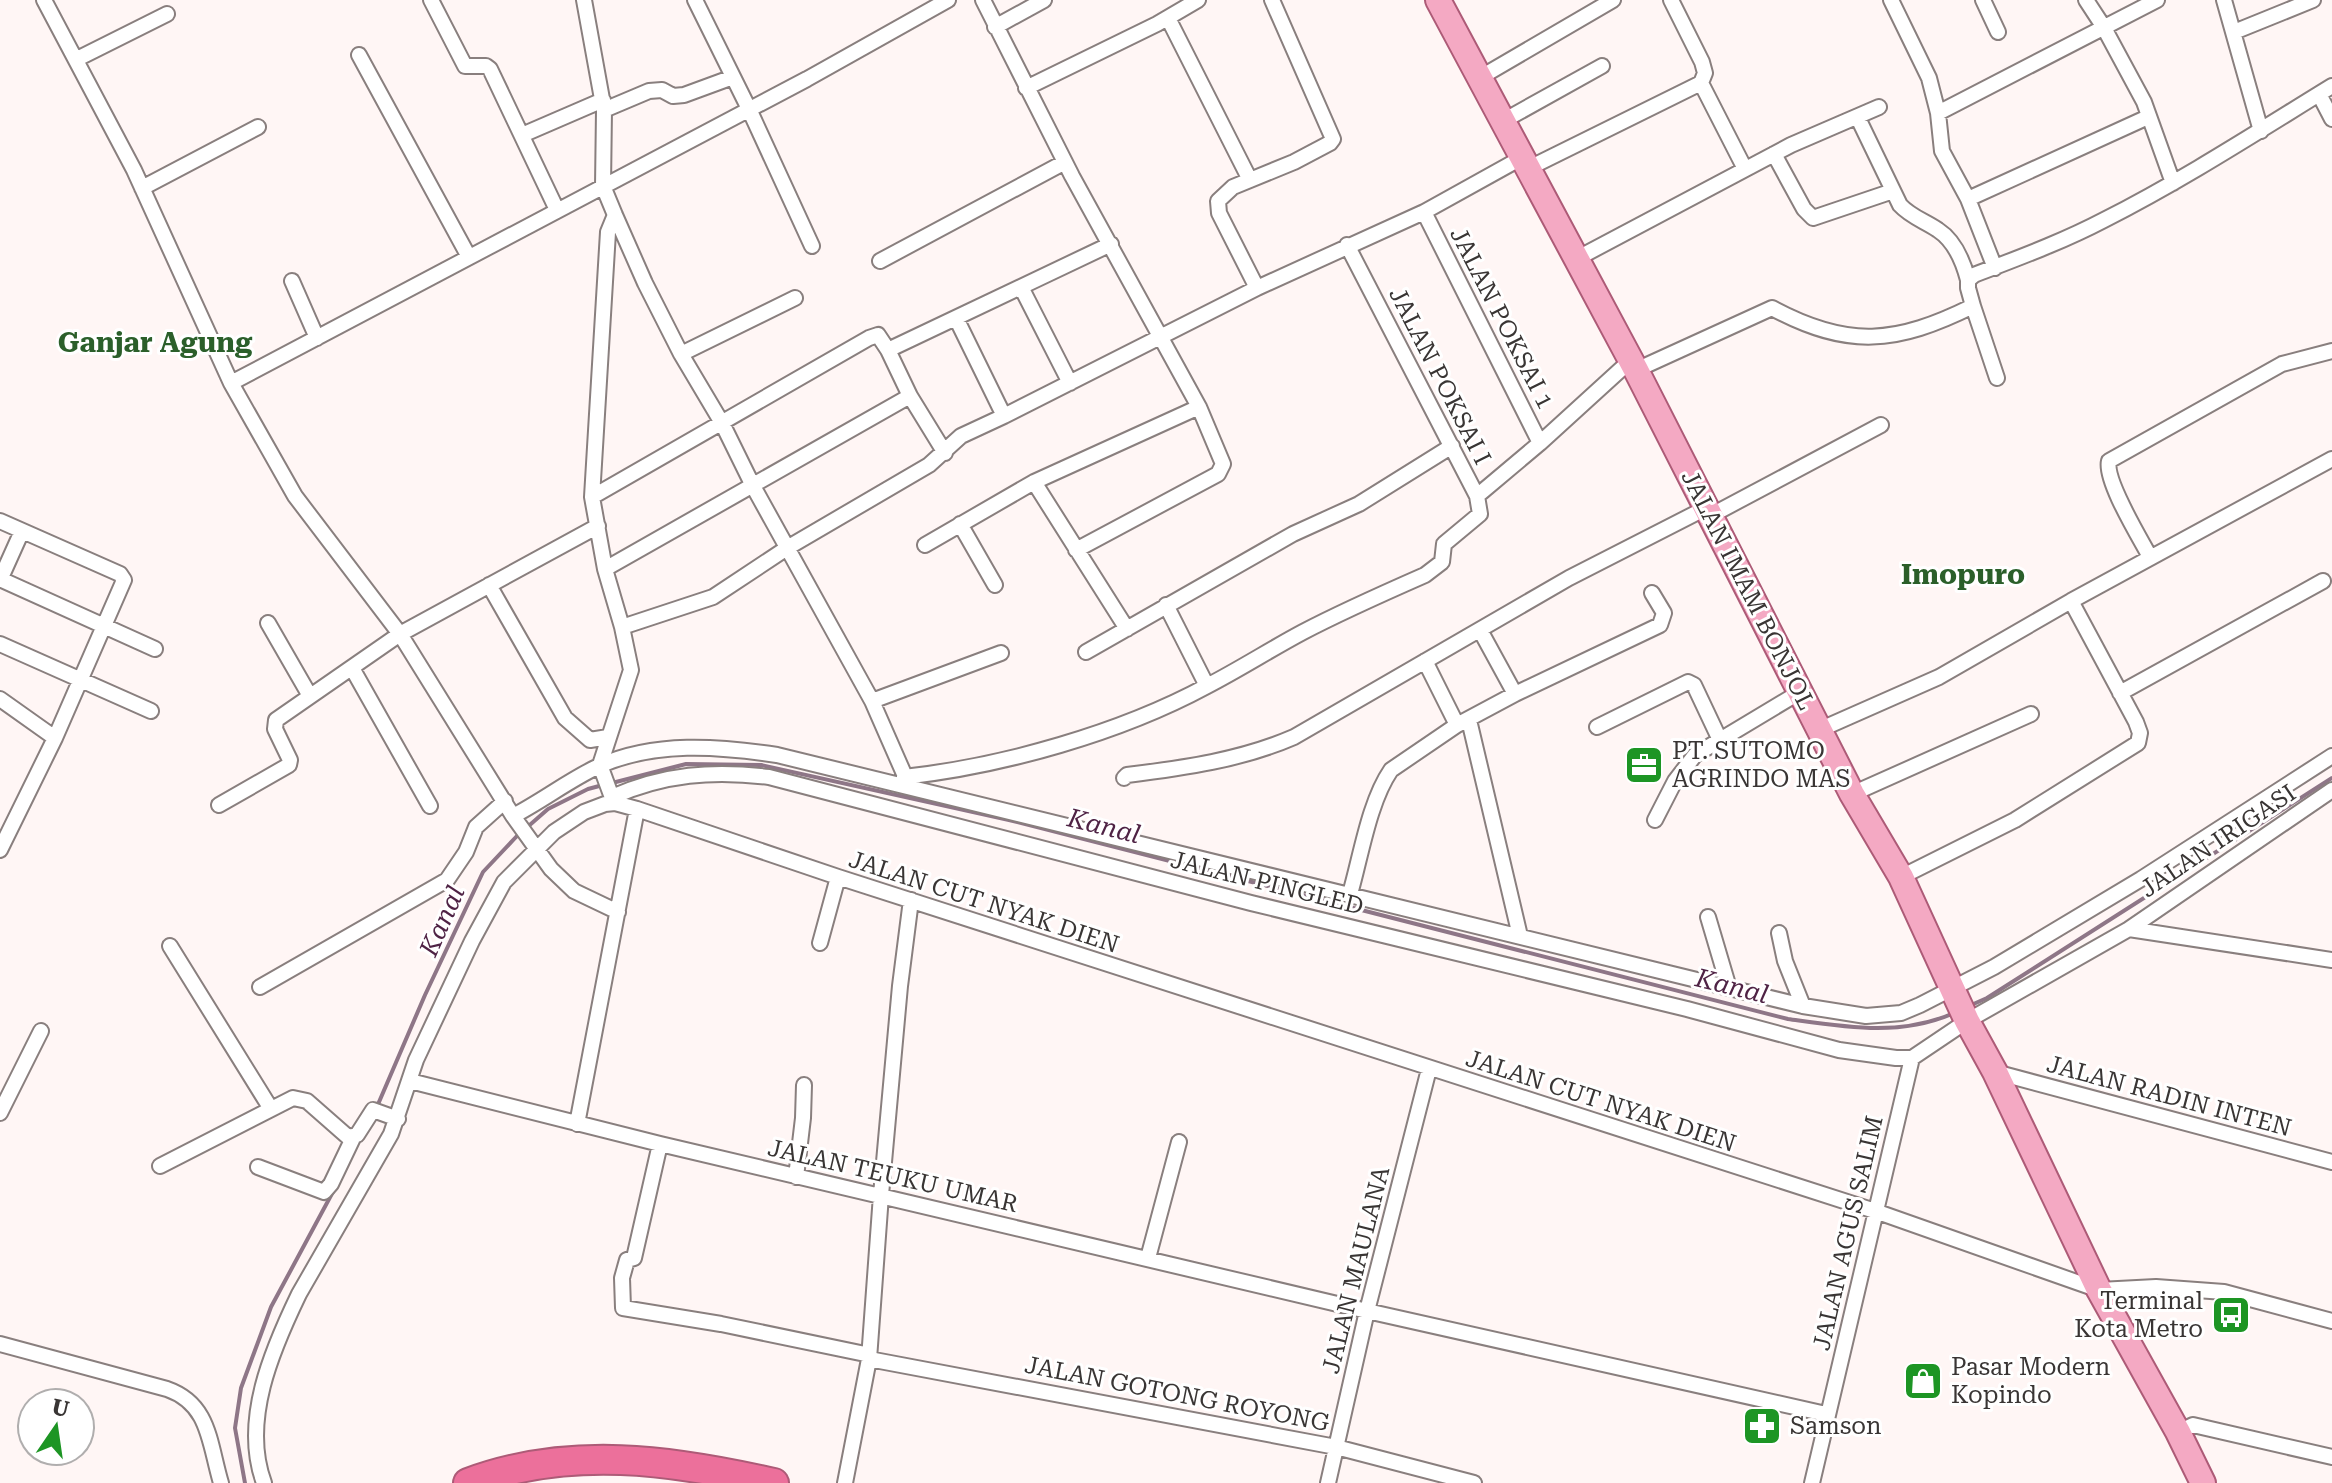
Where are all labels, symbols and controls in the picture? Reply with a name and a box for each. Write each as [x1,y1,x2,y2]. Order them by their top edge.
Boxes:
street label: JALAN POKSAI 1 [1444,223,1560,413]
street label: JALAN POKSAI I [1383,283,1497,469]
district label: Ganjar Agung [58,326,253,359]
street label: JALAN IMAM BONJOL [1675,465,1821,715]
district label: Imopuro [1901,558,2025,591]
place label: PT. SUTOMO AGRINDO MAS [1672,737,1851,793]
office icon: PT. SUTOMO AGRINDO MAS [1623,744,1665,786]
street label: JALAN IRIGASI [2135,779,2301,903]
water label: Kanal [1064,802,1143,849]
street label: JALAN CUT NYAK DIEN [845,845,1123,959]
street label: JALAN PINGLED [1168,846,1366,920]
water label: Kanal [413,881,471,962]
water label: Kanal [1692,962,1771,1009]
street label: JALAN CUT NYAK DIEN [1462,1044,1740,1158]
street label: JALAN RADIN INTEN [2044,1050,2294,1142]
street label: JALAN AGUS SALIM [1807,1113,1889,1353]
street label: JALAN TEUKU UMAR [765,1134,1021,1218]
street label: JALAN MAULANA [1317,1163,1395,1376]
place label: Terminal Kota Metro [2074,1287,2203,1343]
bus stop icon: Terminal Kota Metro [2210,1294,2252,1336]
street label: JALAN GOTONG ROYONG [1022,1351,1332,1437]
place label: Pasar Modern Kopindo [1951,1353,2110,1409]
shop icon: Pasar Modern Kopindo [1902,1360,1944,1402]
north arrow [16,1387,96,1467]
text: U [49,1394,72,1422]
pharmacy icon: Samson [1741,1405,1783,1447]
place label: Samson [1790,1412,1881,1440]

